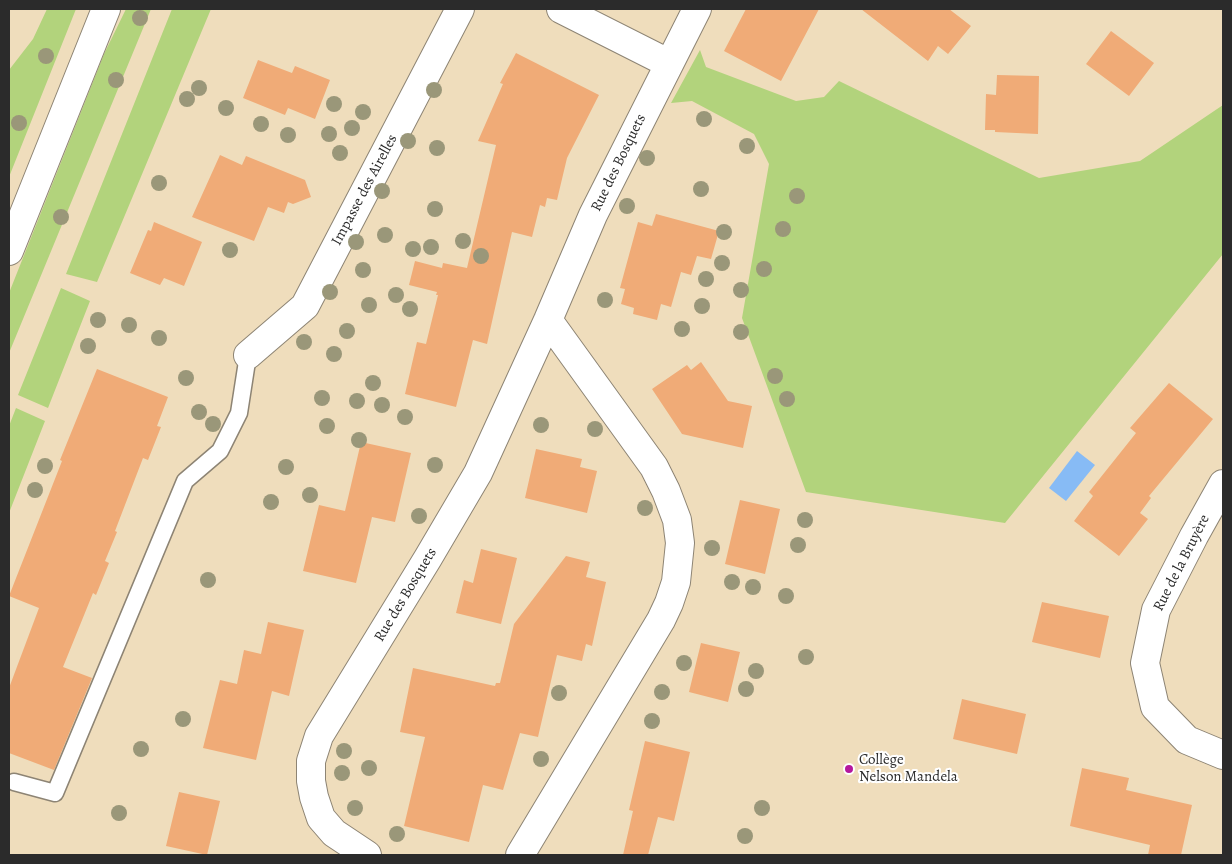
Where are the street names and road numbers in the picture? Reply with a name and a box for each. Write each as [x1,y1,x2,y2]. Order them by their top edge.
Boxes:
street label: Rue des Bosquets [588,111,650,215]
street label: Impasse des Airelles [328,131,402,249]
street label: Rue de la Bruyère [1150,512,1214,614]
street label: Rue des Bosquets [371,545,441,645]

